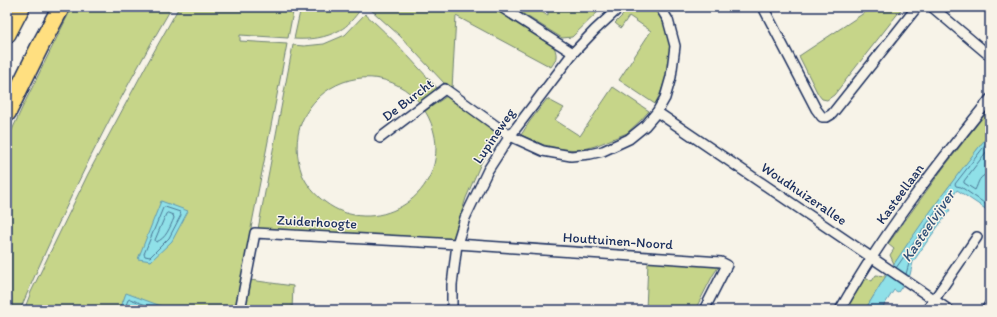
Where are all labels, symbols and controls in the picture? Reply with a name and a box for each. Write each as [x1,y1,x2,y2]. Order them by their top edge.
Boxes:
street label: De Burcht [379,75,437,125]
street label: Lupineweg [469,104,519,167]
street label: Woudhuizerallee [758,159,850,229]
street label: Kasteellaan [872,160,928,228]
water label: Kasteelvijver [897,185,960,265]
street label: Zuiderhoogte [277,211,358,233]
street label: Houttuinen-Noord [562,229,674,253]

